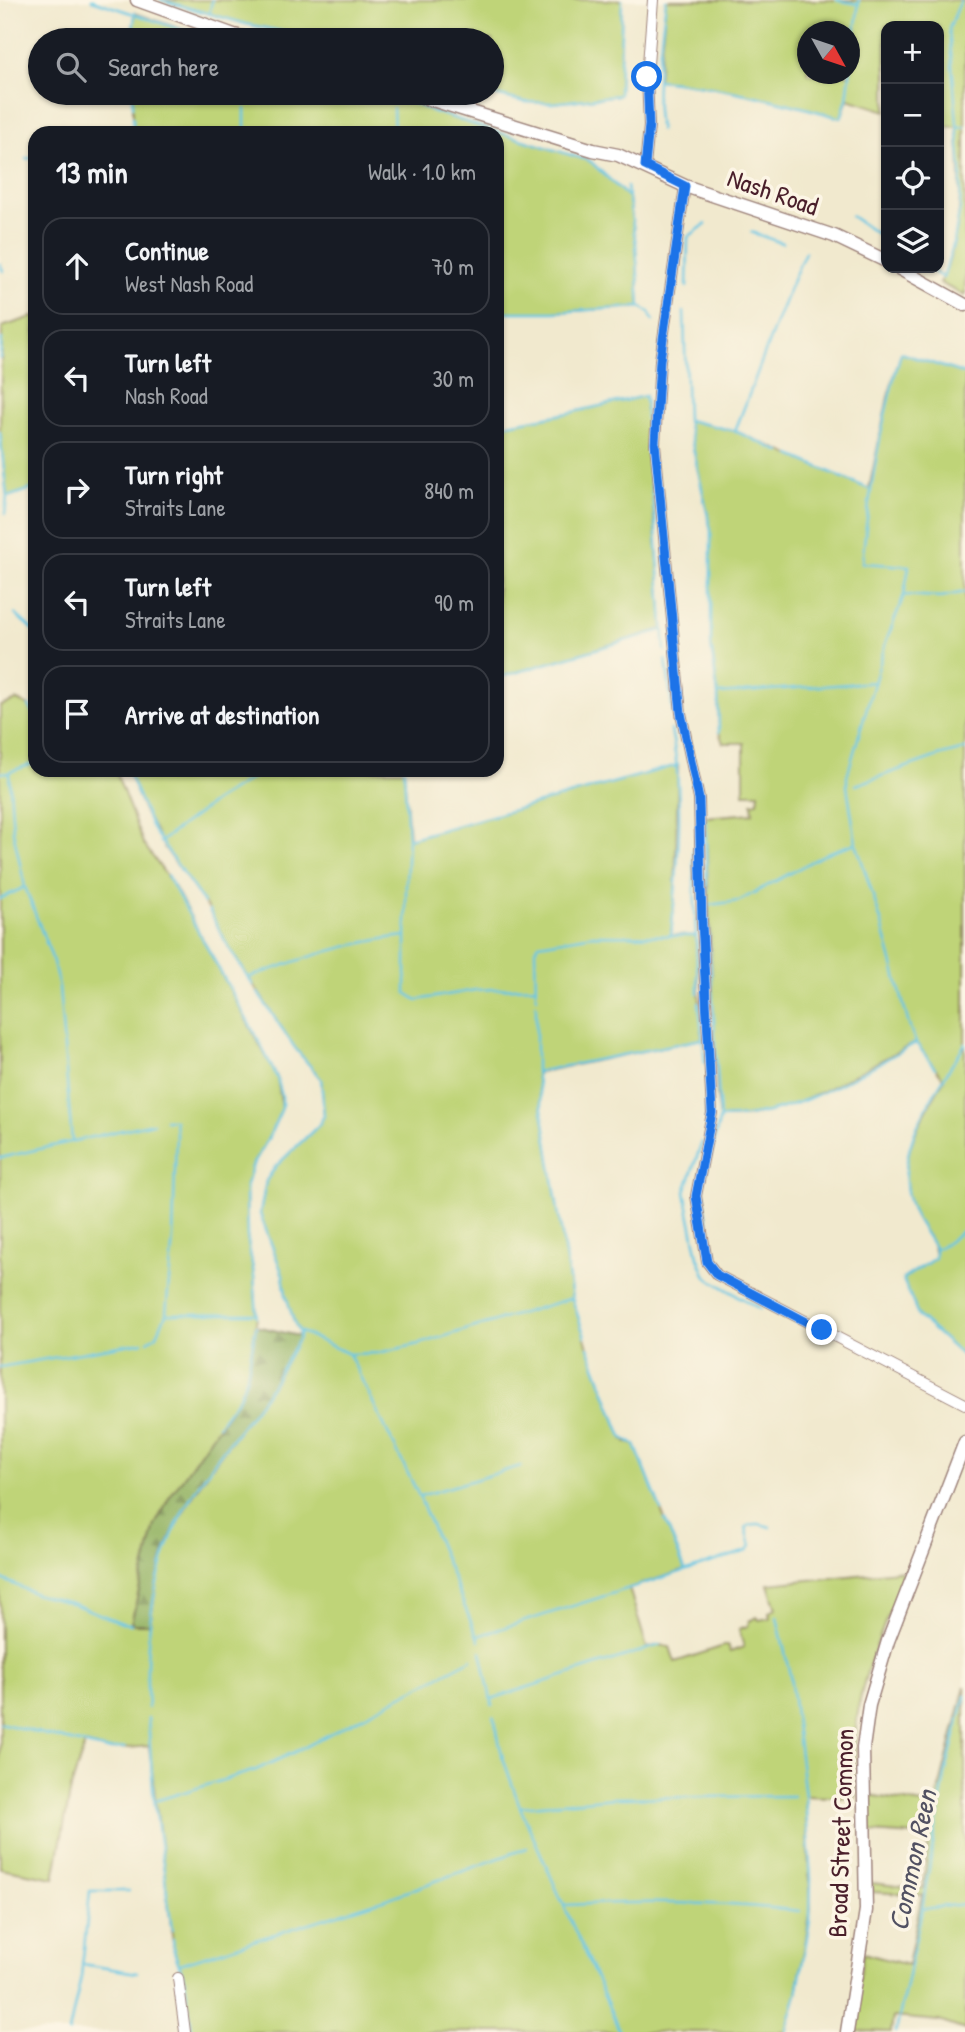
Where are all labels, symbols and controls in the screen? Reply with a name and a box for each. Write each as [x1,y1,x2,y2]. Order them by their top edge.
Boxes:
north arrow [797,21,860,84]
map controls [881,21,944,273]
button: + [881,21,944,84]
search box [28,28,504,105]
icon: search [52,48,90,86]
text: Search here [108,49,219,84]
route start [631,61,662,92]
button: − [881,84,944,147]
button: locate [881,147,944,210]
text: 13 min [56,152,128,192]
text: Walk · 1.0 km [368,156,476,187]
street label: Nash Road [723,160,823,223]
button: layers [881,210,944,273]
text: Continue [125,233,209,268]
icon: ahead [58,247,96,285]
text: 70 m [431,251,474,282]
text: West Nash Road [125,268,253,299]
text: Turn left [125,345,211,380]
icon: left [58,359,96,397]
text: 30 m [432,363,474,394]
text: Nash Road [125,380,208,411]
text: Turn right [125,457,223,492]
icon: right [58,471,96,509]
text: 840 m [424,475,474,506]
text: Straits Lane [125,492,226,523]
text: Turn left [125,569,211,604]
icon: left [58,583,96,621]
text: 90 m [434,587,474,618]
text: Straits Lane [125,604,226,635]
icon: arrive [58,695,96,733]
text: Arrive at destination [125,697,320,732]
route end [806,1314,837,1345]
street label: Broad Street Common [819,1728,862,1938]
water label: Common Reen [879,1784,946,1934]

